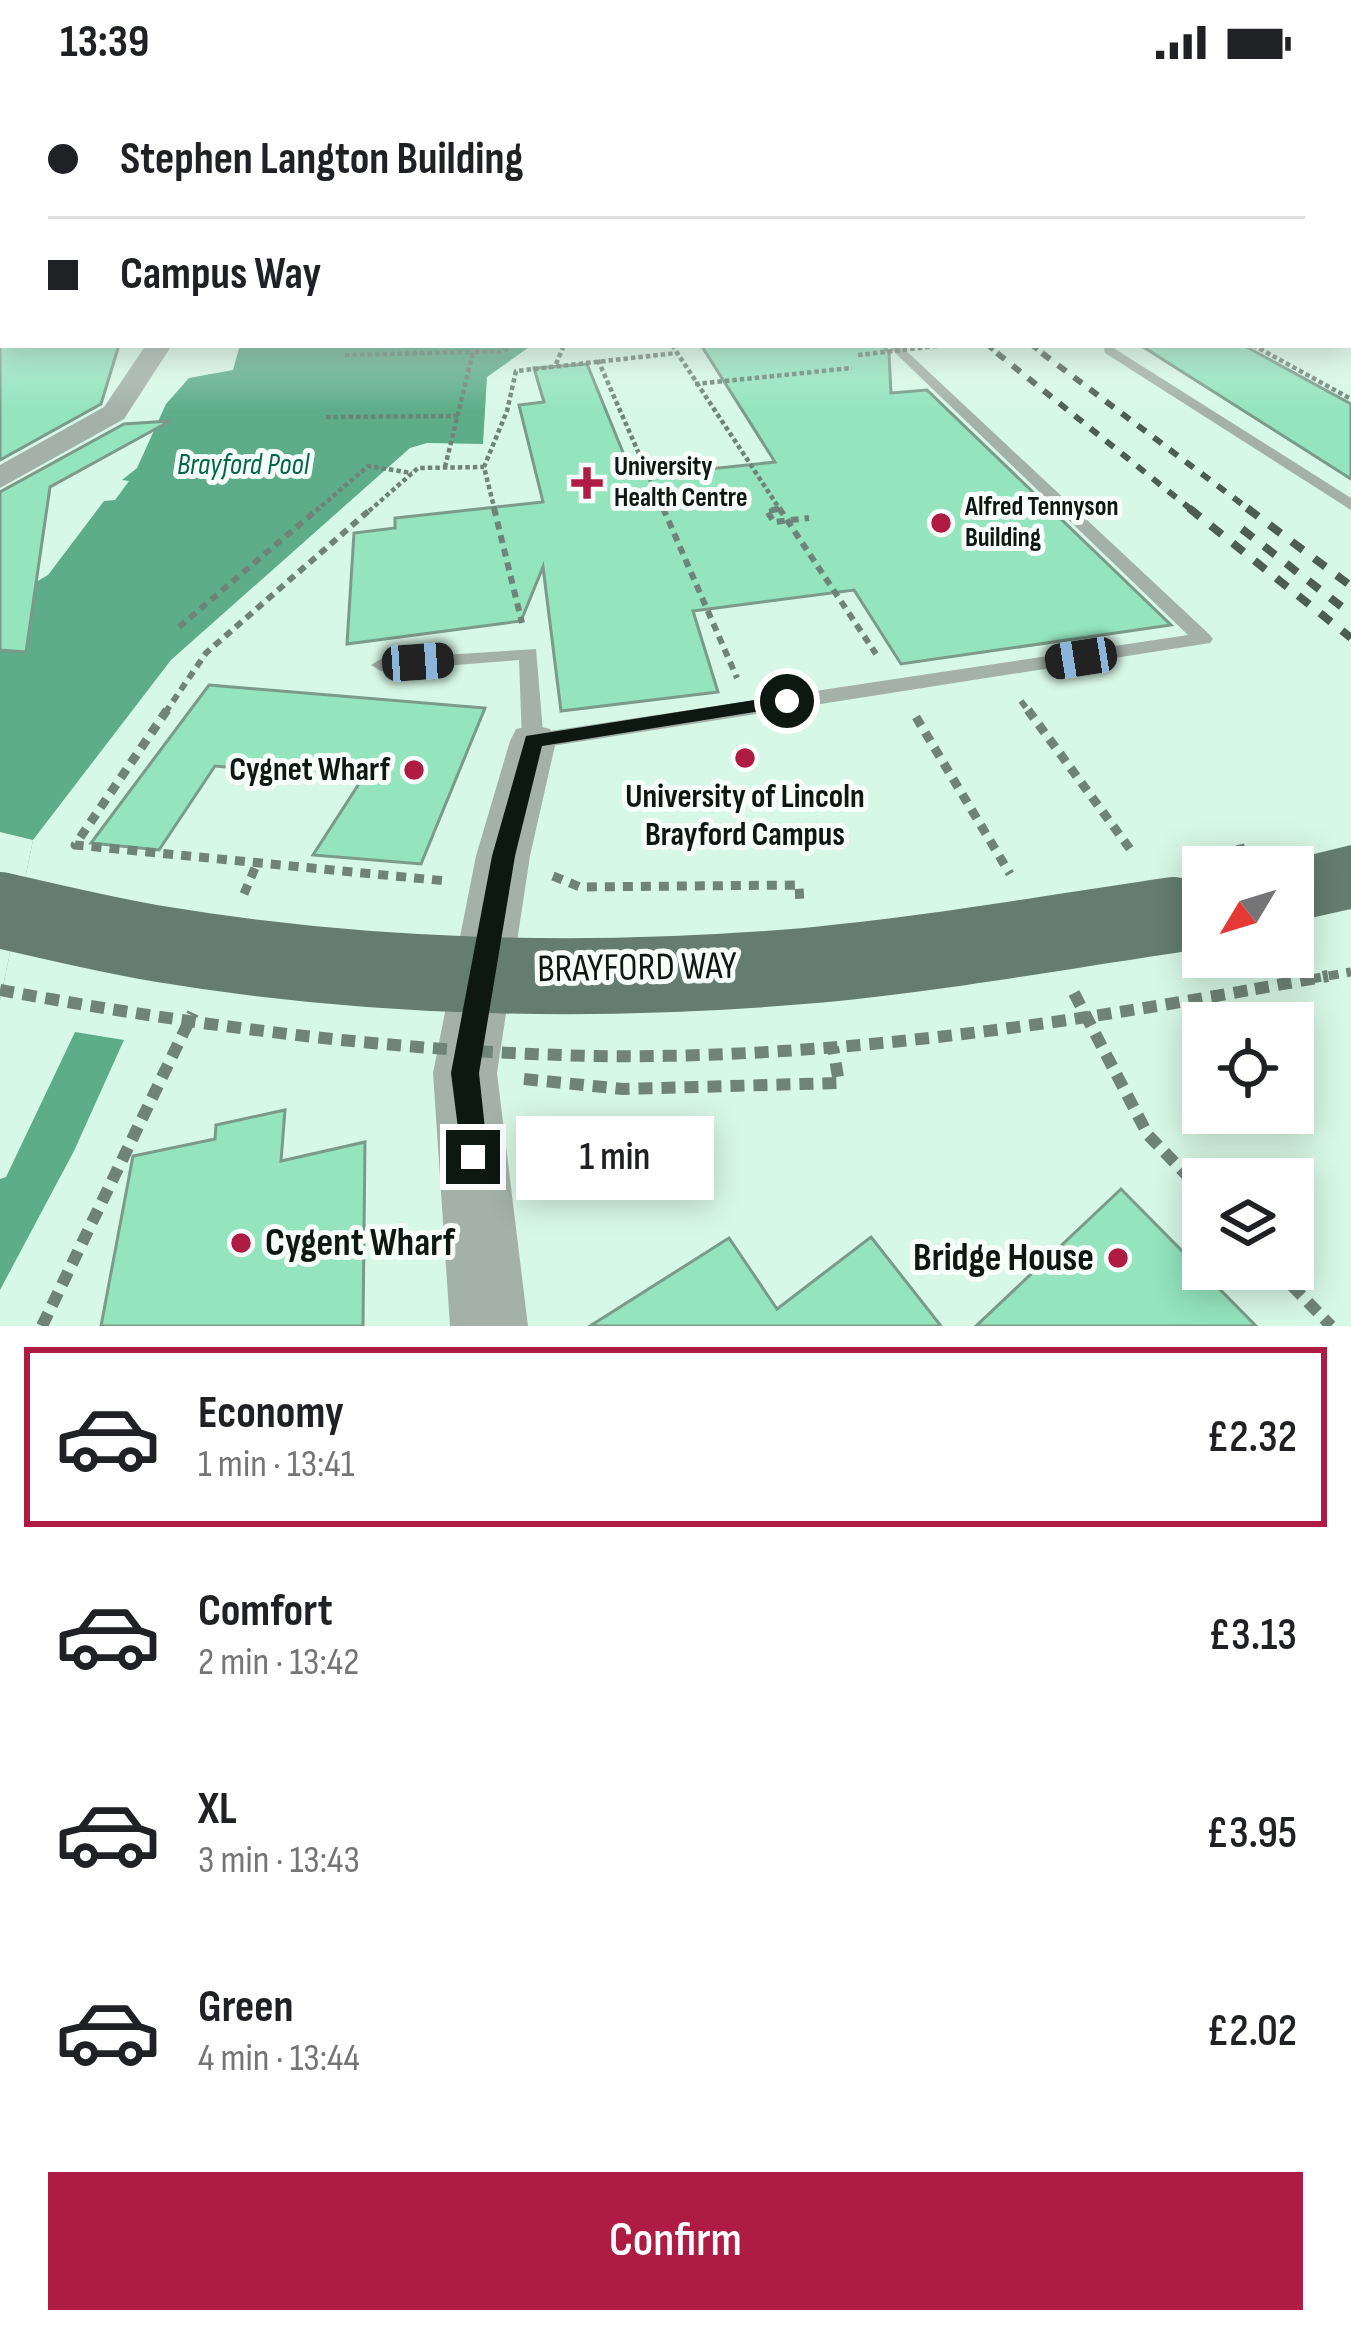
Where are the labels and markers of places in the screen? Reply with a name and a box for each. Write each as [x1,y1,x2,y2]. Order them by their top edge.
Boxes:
place label: University Health Centre [614,451,747,514]
marker: University Health Centre [571,467,603,499]
place label: Alfred Tennyson Building [964,491,1119,554]
marker: Alfred Tennyson Building [928,510,954,536]
marker: University of Lincoln Brayford Campus [732,745,758,771]
place label: Cygnet Wharf [229,750,391,790]
marker: Cygnet Wharf [401,757,427,783]
place label: University of Lincoln Brayford Campus [625,777,865,855]
place label: Cygent Wharf [265,1220,456,1267]
marker: Cygent Wharf [228,1230,254,1256]
place label: Bridge House [913,1235,1094,1282]
marker: Bridge House [1105,1245,1131,1271]

